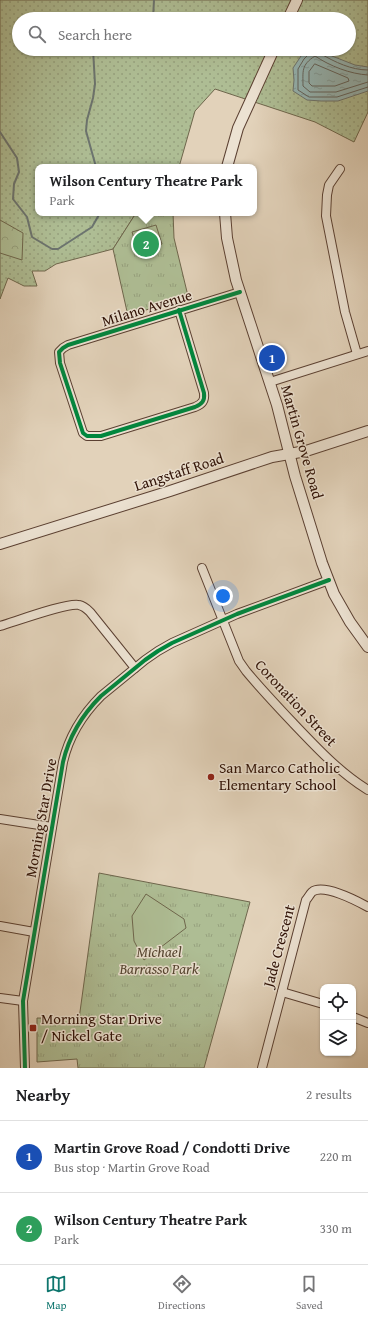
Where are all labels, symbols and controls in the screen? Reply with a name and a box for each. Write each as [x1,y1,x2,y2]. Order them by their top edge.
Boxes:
search box [12,12,356,56]
icon: search [26,23,48,45]
text: Search here [58,24,132,45]
popup [35,164,257,216]
text: Wilson Century Theatre Park [49,170,243,191]
text: Park [49,191,75,210]
pin: 2 [133,229,159,259]
street label: Milano Avenue [99,284,195,331]
pin: 1 [259,343,285,373]
street label: Martin Grove Road [276,382,329,501]
street label: Langstaff Road [131,447,226,496]
your location [213,586,233,606]
street label: Coronation Street [251,655,343,751]
street label: Morning Star Drive [20,757,61,879]
place label: San Marco Catholic Elementary School [219,757,340,795]
marker: San Marco Catholic Elementary School [206,772,216,782]
street label: Jade Crescent [257,902,300,991]
park label: Michael Barrasso Park [118,941,199,979]
map controls [320,984,356,1056]
button: locate [320,984,356,1020]
place label: Morning Star Drive / Nickel Gate [41,1008,162,1046]
button: layers [320,1020,356,1056]
marker: Morning Star Drive / Nickel Gate [28,1023,38,1033]
text: Nearby [16,1082,70,1107]
text: 2 results [306,1085,352,1104]
text: Martin Grove Road / Condotti Drive [54,1137,290,1158]
text: 1 [26,1147,32,1166]
text: 220 m [320,1147,352,1166]
text: Bus stop · Martin Grove Road [54,1158,210,1177]
text: Wilson Century Theatre Park [54,1209,247,1230]
text: 2 [26,1219,32,1238]
text: 330 m [320,1219,352,1238]
text: Park [54,1230,79,1249]
tab: Map [45,1273,67,1313]
tab: Directions [158,1273,205,1313]
tab: Saved [296,1273,323,1313]

